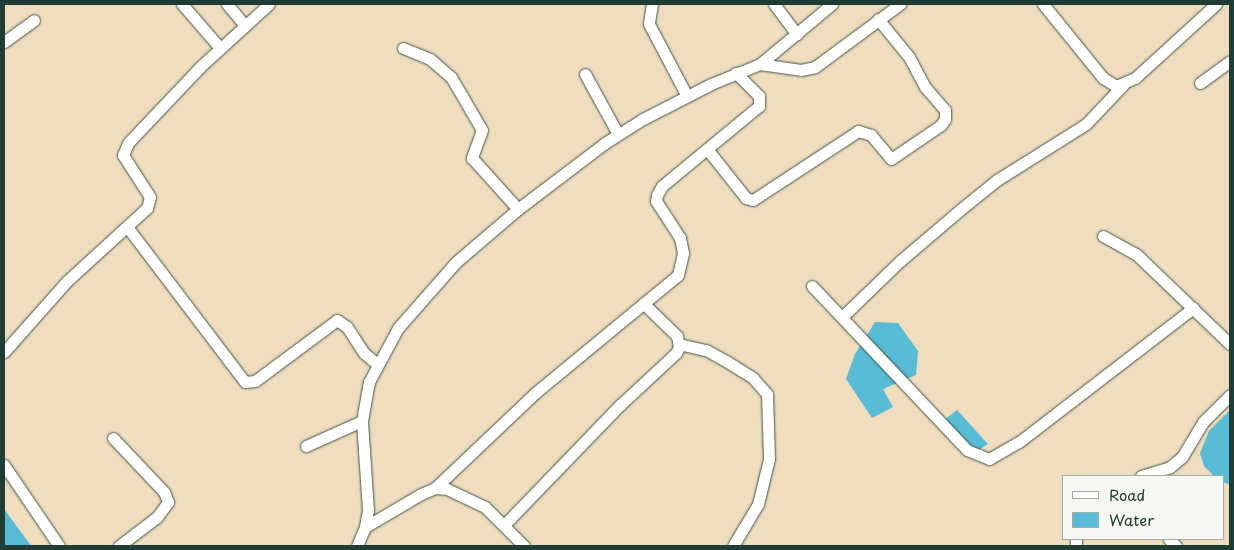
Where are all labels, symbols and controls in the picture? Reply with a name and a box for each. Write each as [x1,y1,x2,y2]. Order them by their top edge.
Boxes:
legend [1062,475,1224,540]
text: Road [1109,483,1145,506]
text: Water [1109,508,1154,531]

